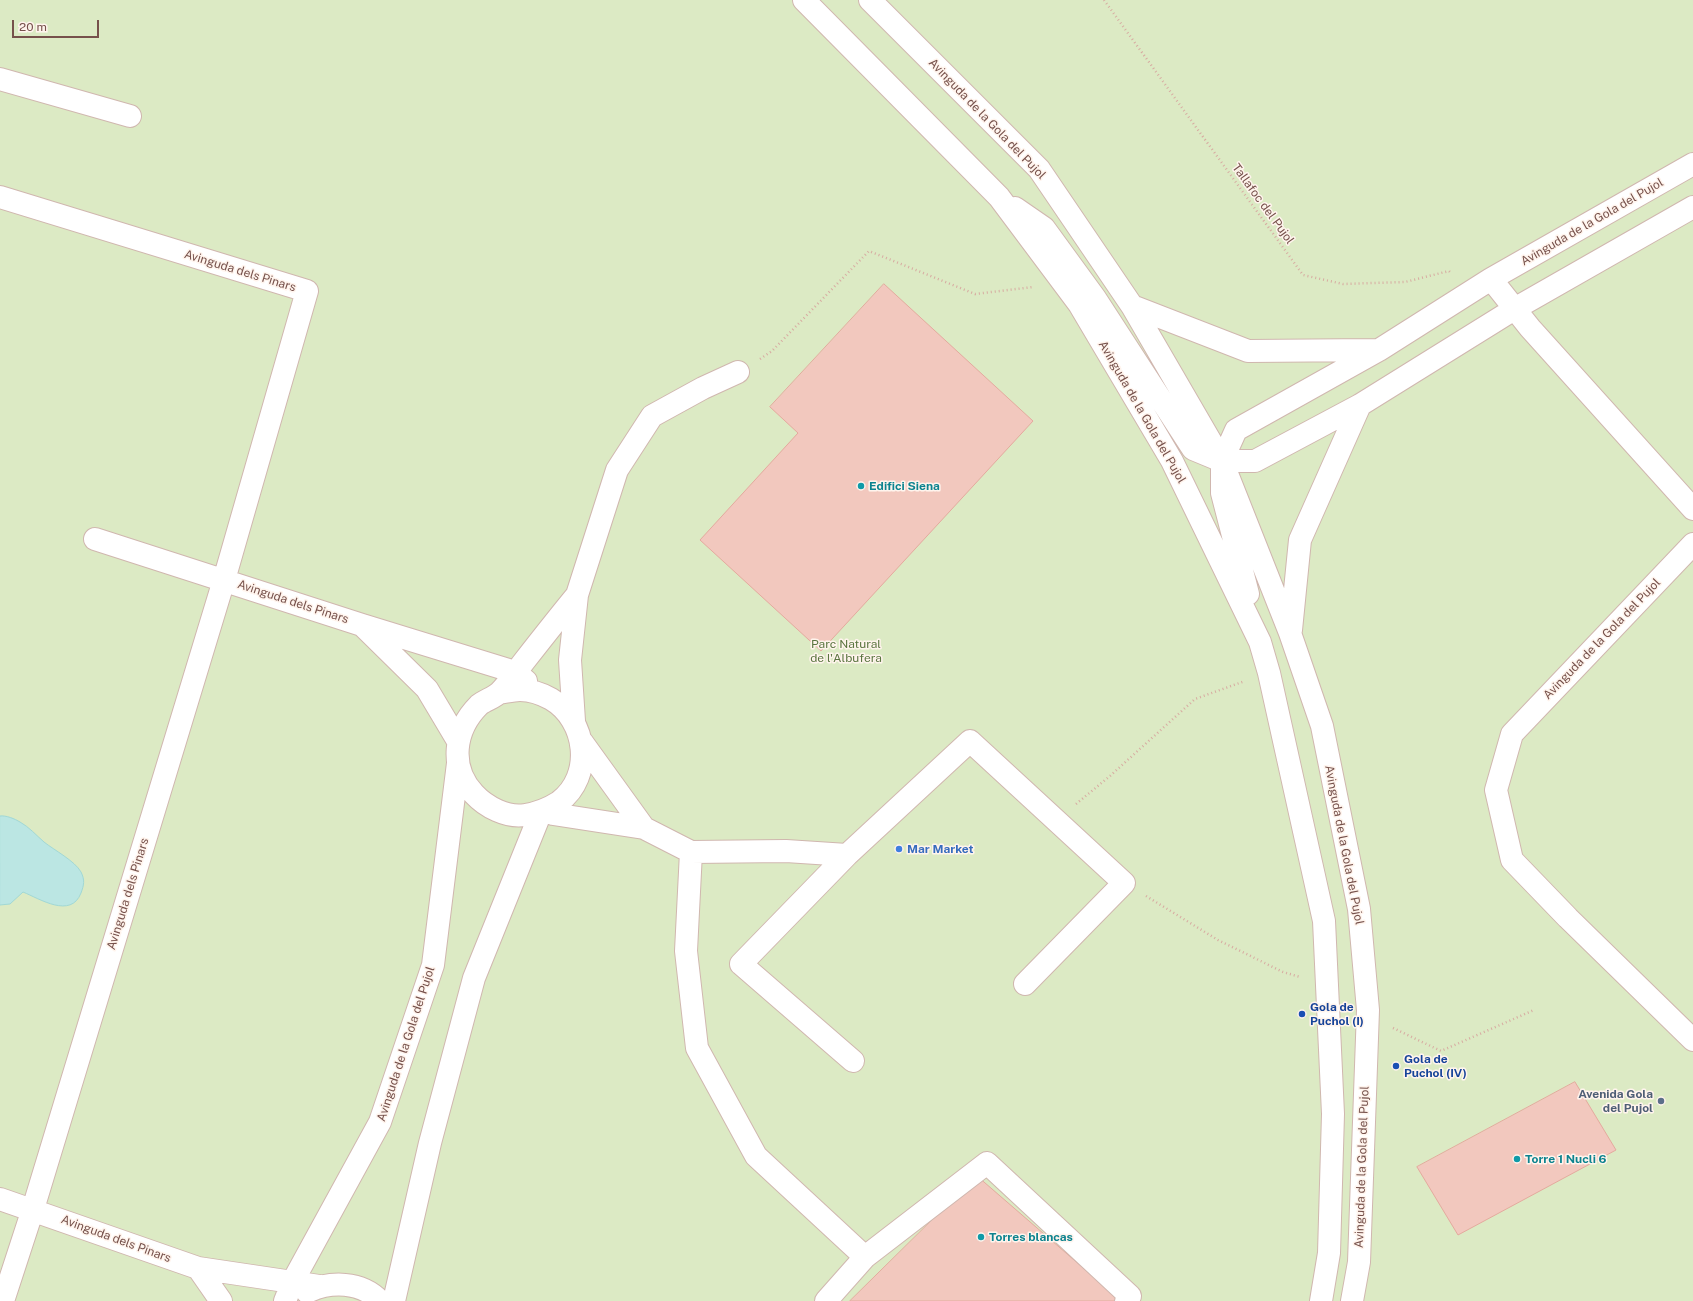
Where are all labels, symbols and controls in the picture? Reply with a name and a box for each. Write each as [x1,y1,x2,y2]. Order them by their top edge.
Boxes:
scale bar [14,12,101,38]
text: 20 m [19,20,47,34]
street label: Avinguda de la Gola del Pujol [926,56,1048,182]
street label: Tallafoc del Pujol [1229,161,1297,247]
street label: Avinguda de la Gola del Pujol [1518,175,1666,269]
street label: Avinguda dels Pinars [182,247,298,295]
street label: Avinguda de la Gola del Pujol [1095,338,1189,486]
place label: Edifici Siena [869,479,940,493]
marker: Edifici Siena [856,481,866,491]
street label: Avinguda de la Gola del Pujol [1541,576,1663,702]
street label: Avinguda dels Pinars [236,577,350,627]
park label: Parc Natural de l'Albufera [810,637,882,665]
street label: Avinguda de la Gola del Pujol [1321,764,1367,926]
street label: Avinguda dels Pinars [104,836,152,952]
place label: Mar Market [907,842,974,856]
marker: Mar Market [894,844,904,854]
street label: Avinguda de la Gola del Pujol [374,965,438,1123]
place label: Gola de Puchol (I) [1310,1000,1364,1028]
marker: Gola de Puchol (I) [1297,1009,1307,1019]
place label: Gola de Puchol (IV) [1404,1052,1467,1080]
marker: Gola de Puchol (IV) [1391,1061,1401,1071]
street label: Avinguda de la Gola del Pujol [1352,1086,1372,1248]
place label: Avenida Gola del Pujol [1578,1087,1653,1115]
marker: Avenida Gola del Pujol [1656,1096,1666,1106]
place label: Torre 1 Nucli 6 [1525,1152,1606,1166]
marker: Torre 1 Nucli 6 [1512,1154,1522,1164]
street label: Avinguda dels Pinars [59,1212,173,1266]
place label: Torres blancas [989,1230,1073,1244]
marker: Torres blancas [976,1232,986,1242]

